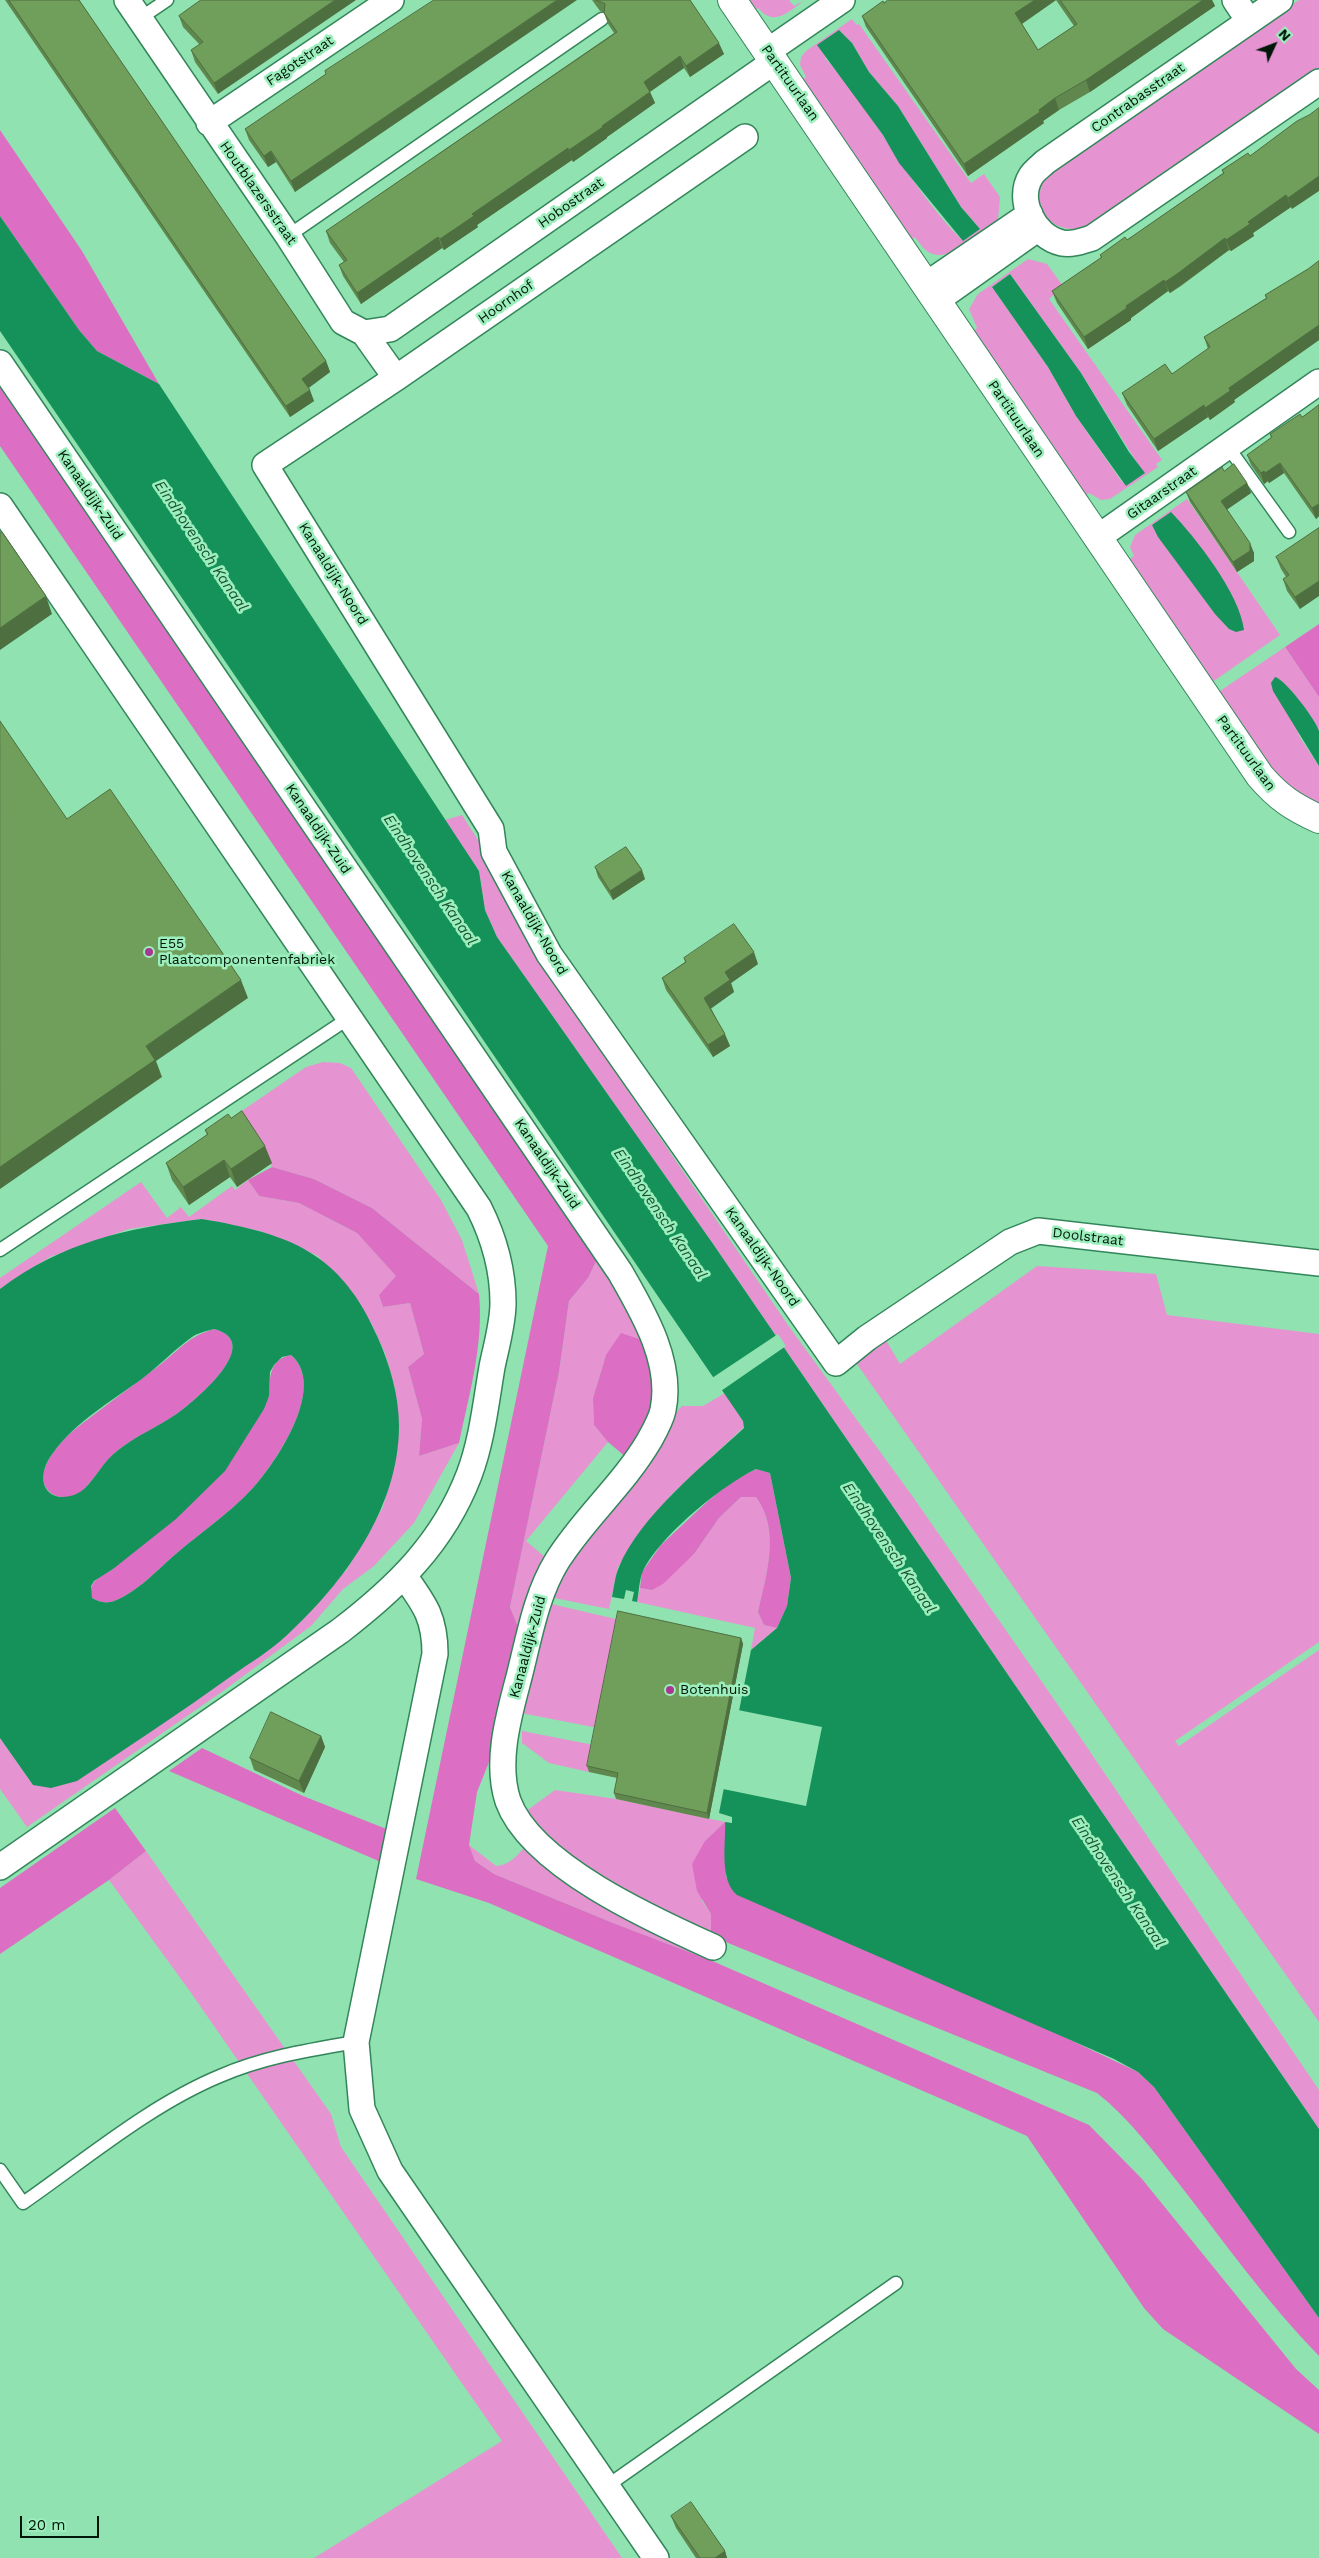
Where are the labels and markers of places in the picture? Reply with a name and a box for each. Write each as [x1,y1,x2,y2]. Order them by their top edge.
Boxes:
place label: E55 Plaatcomponentenfabriek [159,936,335,969]
marker: E55 Plaatcomponentenfabriek [143,946,155,958]
place label: Botenhuis [680,1682,748,1698]
marker: Botenhuis [664,1684,676,1696]

